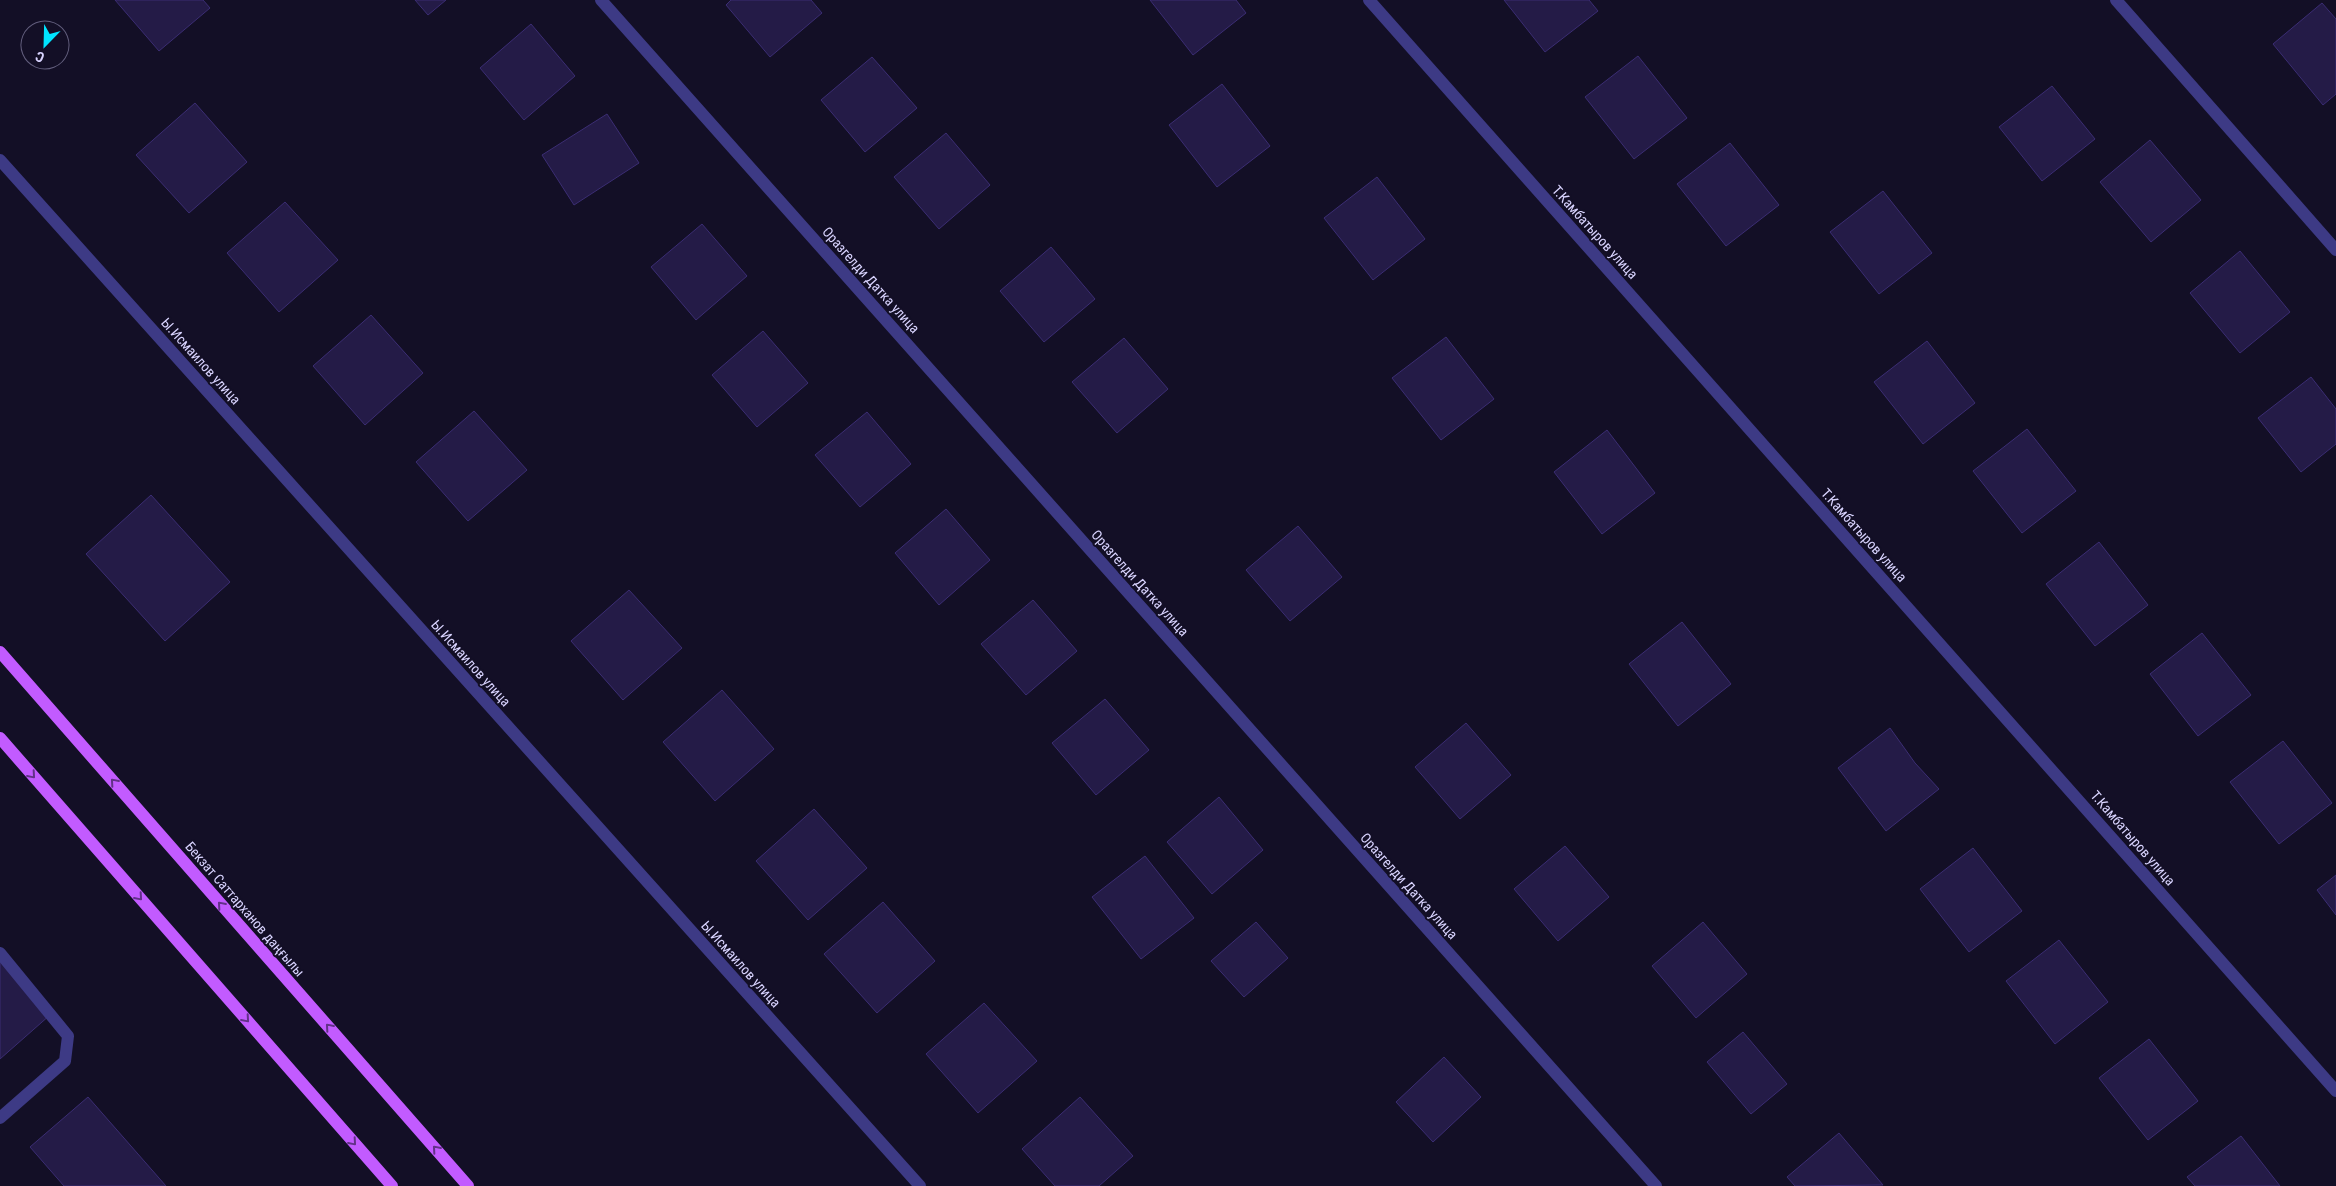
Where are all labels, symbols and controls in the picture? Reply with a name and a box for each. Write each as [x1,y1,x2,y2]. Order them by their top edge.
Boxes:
north arrow [20,20,70,70]
text: С [33,48,47,66]
street label: Т.Камбатыров улица [1549,182,1641,282]
street label: Оразгелди Датка улица [819,224,923,336]
street label: Ы.Исмаилов улица [158,315,244,407]
street label: Т.Камбатыров улица [1818,485,1910,585]
street label: Оразгелди Датка улица [1088,527,1192,639]
street label: Ы.Исмаилов улица [428,617,514,709]
one-way arrow [26,769,35,778]
one-way arrow [111,779,120,788]
street label: Т.Камбатыров улица [2088,787,2178,889]
street label: Оразгелди Датка улица [1357,830,1461,942]
street label: Бекзат Саттарханов даңғылы [182,838,308,980]
one-way arrow [133,892,142,901]
one-way arrow [218,901,227,910]
street label: Ы.Исмаилов улица [698,918,784,1010]
one-way arrow [241,1014,250,1023]
one-way arrow [326,1024,334,1033]
one-way arrow [348,1136,357,1145]
one-way arrow [432,1146,441,1155]

